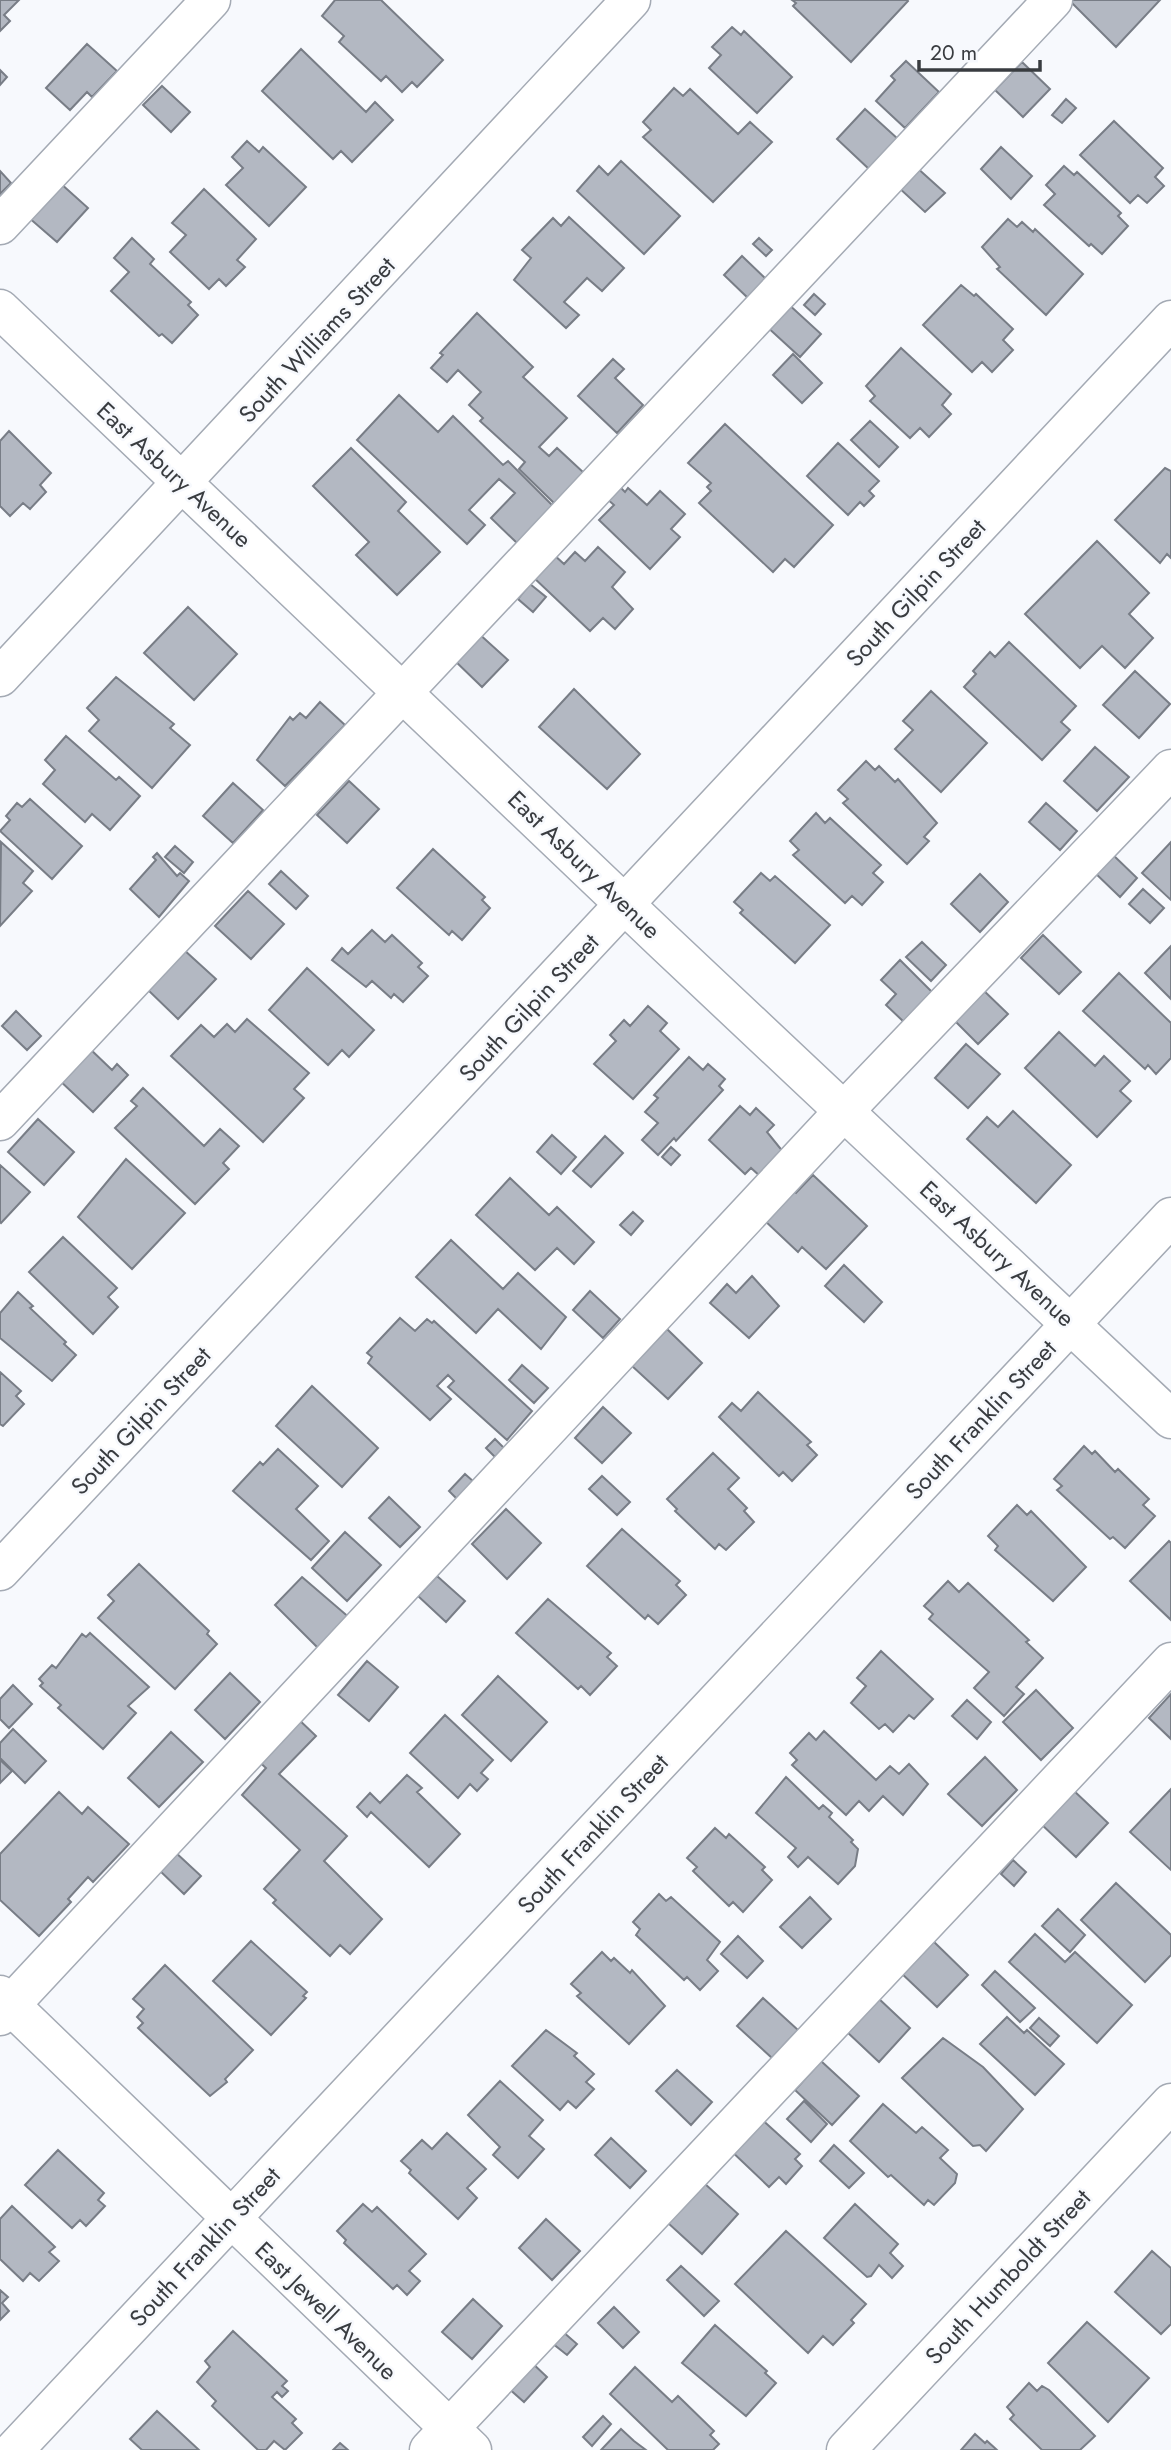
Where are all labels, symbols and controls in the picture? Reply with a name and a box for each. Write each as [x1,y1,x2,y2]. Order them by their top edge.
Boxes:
scale bar [919,28,1040,72]
text: 20 m [930,38,977,68]
street label: South Williams Street [230,249,403,431]
street label: East Asbury Avenue [89,393,260,556]
street label: South Gilpin Street [837,510,994,675]
street label: East Asbury Avenue [500,782,669,947]
street label: South Gilpin Street [450,925,607,1090]
street label: East Asbury Avenue [912,1172,1083,1335]
street label: South Franklin Street [897,1332,1064,1508]
street label: South Gilpin Street [62,1338,219,1503]
street label: South Franklin Street [509,1746,676,1922]
street label: South Franklin Street [121,2159,288,2335]
street label: South Humboldt Street [917,2181,1099,2372]
street label: East Jewell Avenue [247,2233,406,2388]

